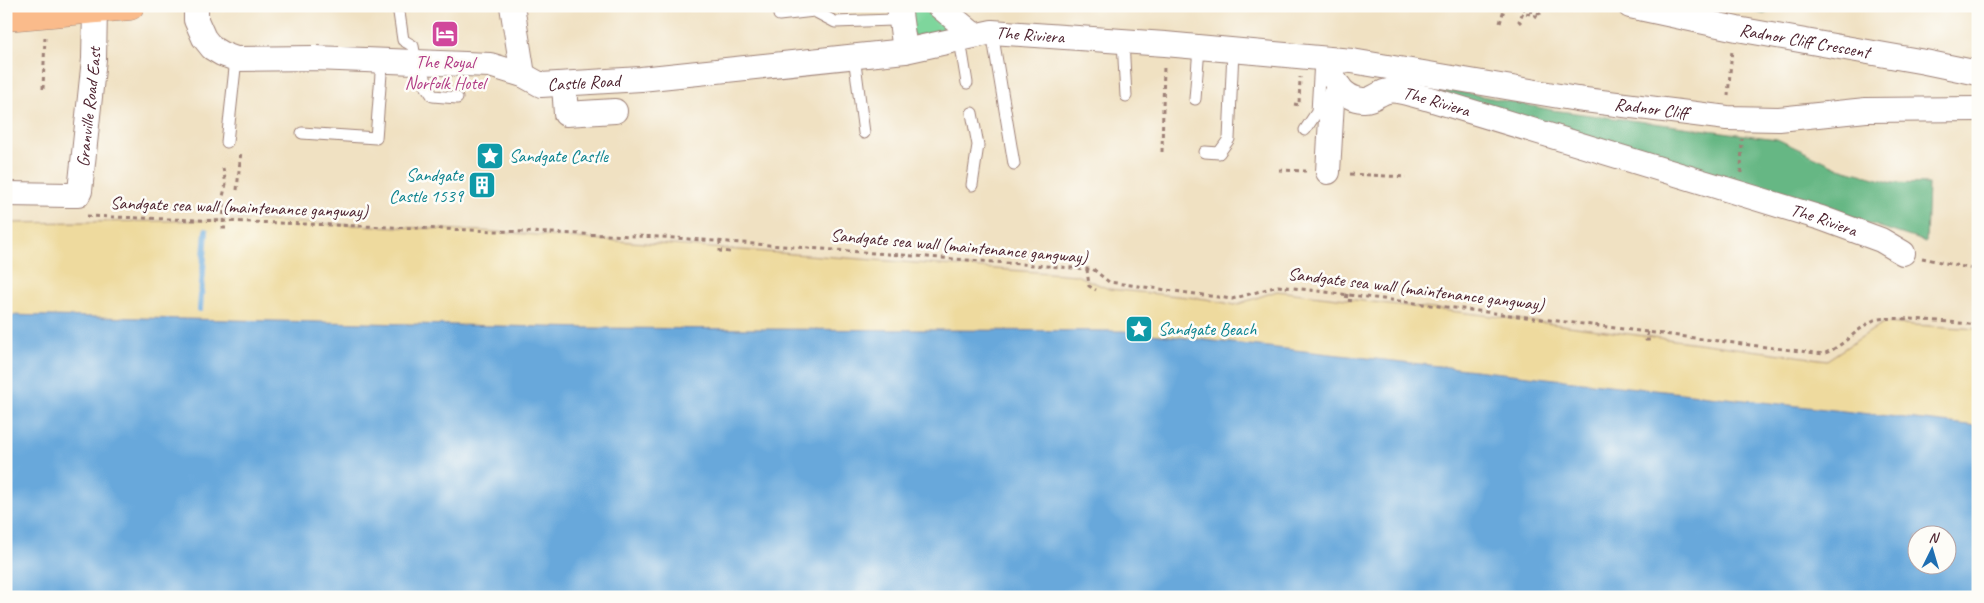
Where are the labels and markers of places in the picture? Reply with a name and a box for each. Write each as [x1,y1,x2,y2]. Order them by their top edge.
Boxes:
hotel icon: The Royal Norfolk Hotel [430,19,460,49]
place label: The Royal Norfolk Hotel [405,51,488,94]
place icon: Sandgate Castle [475,141,505,171]
place label: Sandgate Castle [509,145,609,167]
place label: Sandgate Castle 1539 [389,164,465,207]
building icon: Sandgate Castle 1539 [467,170,497,200]
place icon: Sandgate Beach [1124,314,1154,344]
place label: Sandgate Beach [1158,318,1257,340]

